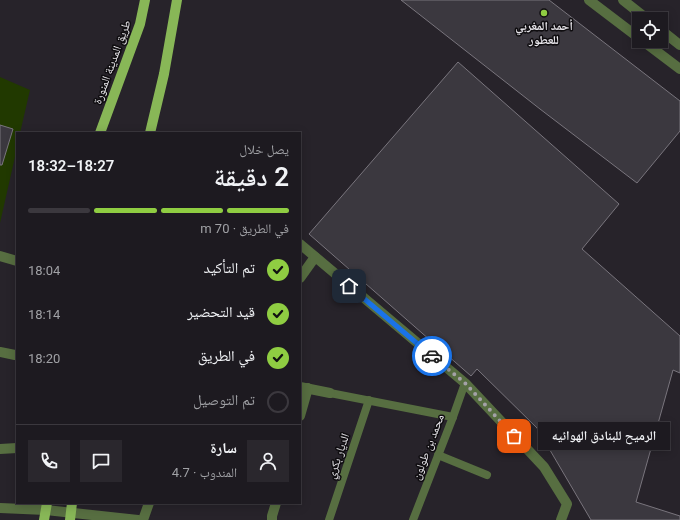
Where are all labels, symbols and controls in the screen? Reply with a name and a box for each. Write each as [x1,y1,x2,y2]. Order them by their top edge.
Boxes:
marker: أحمد المغربي للعطور [539,8,549,18]
map controls [632,12,668,48]
button: locate [632,12,668,48]
street label: طريق المدينة المنورة [90,18,134,106]
place label: أحمد المغربي للعطور [515,19,573,47]
text: يصل خلال [240,142,289,157]
text: 18:27–18:32 [28,157,114,175]
text: 2 دقيقة [214,162,289,192]
text: في الطريق · 70 m [200,221,289,236]
text: تم التأكيد [204,259,255,277]
icon: check [267,259,289,281]
text: 18:04 [28,263,60,278]
pin [332,269,366,303]
icon: home [338,275,360,297]
text: قيد التحضير [187,303,255,321]
icon: check [267,303,289,325]
text: 18:14 [28,307,60,322]
courier [412,336,452,376]
icon: car [421,345,443,367]
text: في الطريق [198,347,255,365]
icon: check [267,347,289,369]
text: 18:20 [28,351,60,366]
text: تم التوصيل [193,391,255,409]
street label: محمد بن طولون [409,412,447,482]
pin [497,419,531,453]
callout: الرميح للبنادق الهوائيه [538,422,670,450]
icon: bag [503,425,525,447]
text: الرميح للبنادق الهوائيه [552,428,656,443]
street label: الديار بكري [324,431,355,481]
text: سارة [210,439,237,457]
button: phone [28,440,70,482]
button: chat [80,440,122,482]
button: person [247,440,289,482]
text: المندوب · 4.7 [172,465,237,480]

